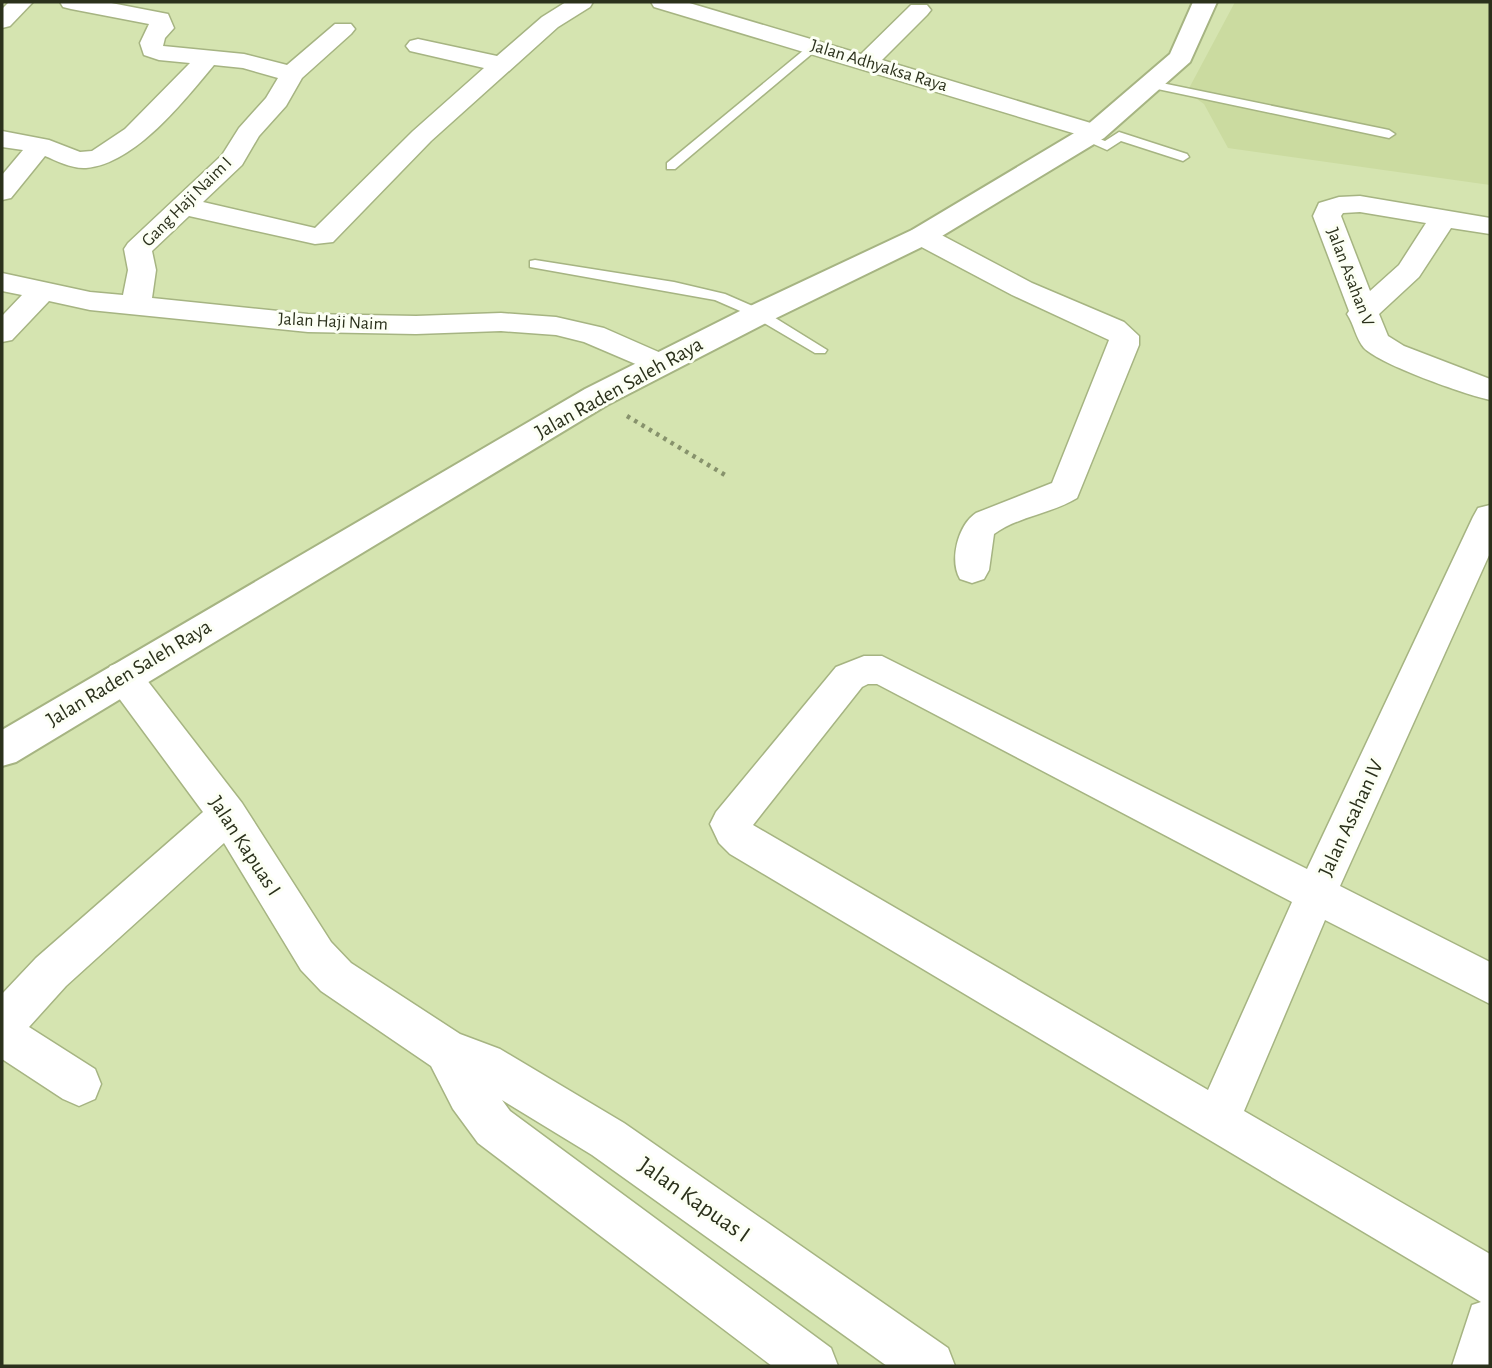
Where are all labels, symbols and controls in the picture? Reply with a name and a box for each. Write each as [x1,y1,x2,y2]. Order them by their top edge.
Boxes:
street label: Jalan Adhyaksa Raya [808,37,950,95]
street label: Gang Haji Naim I [139,154,235,250]
street label: Jalan Asahan V [1323,225,1377,329]
street label: Jalan Haji Naim [278,310,388,334]
street label: Jalan Raden Saleh Raya [532,333,707,443]
street label: Jalan Raden Saleh Raya [43,615,215,730]
street label: Jalan Asahan IV [1315,756,1387,880]
street label: Jalan Kapuas I [205,793,285,899]
street label: Jalan Kapuas I [634,1153,754,1247]

